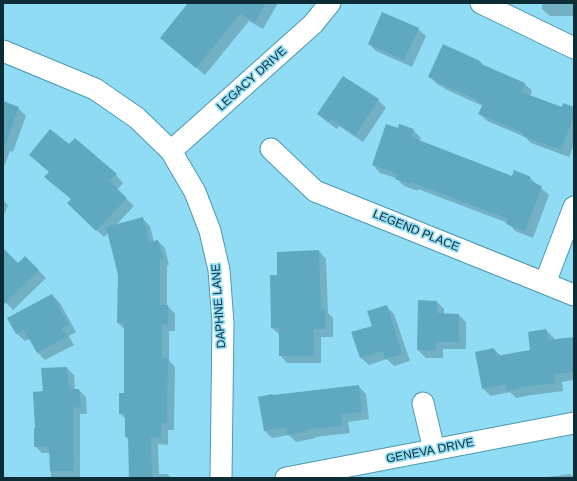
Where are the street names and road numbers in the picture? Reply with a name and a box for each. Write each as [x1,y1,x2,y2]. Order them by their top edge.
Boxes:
street label: LEGACY DRIVE [214,44,290,114]
street label: LEGEND PLACE [371,207,461,255]
street label: DAPHNE LANE [209,263,229,349]
street label: GENEVA DRIVE [385,435,475,467]

